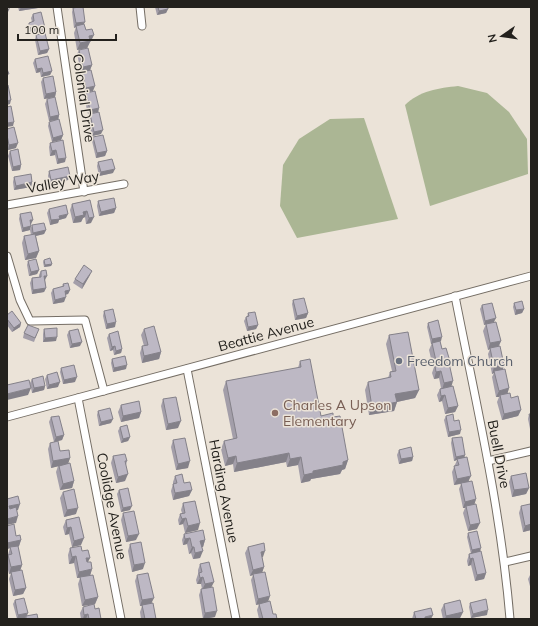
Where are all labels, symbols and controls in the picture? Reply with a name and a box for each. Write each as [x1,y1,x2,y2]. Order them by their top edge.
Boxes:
scale bar [18,16,116,42]
north arrow [482,16,522,56]
text: 100 m [24,22,59,37]
text: N [485,33,500,44]
street label: Colonial Drive [69,53,99,143]
street label: Valley Way [25,167,101,197]
street label: Beattie Avenue [216,313,316,355]
place label: Freedom Church [407,352,513,370]
marker: Freedom Church [394,356,404,366]
place label: Charles A Upson Elementary [283,396,392,430]
marker: Charles A Upson Elementary [270,408,280,418]
street label: Buell Drive [484,418,514,490]
street label: Harding Avenue [205,438,243,544]
street label: Coolidge Avenue [93,451,131,561]

